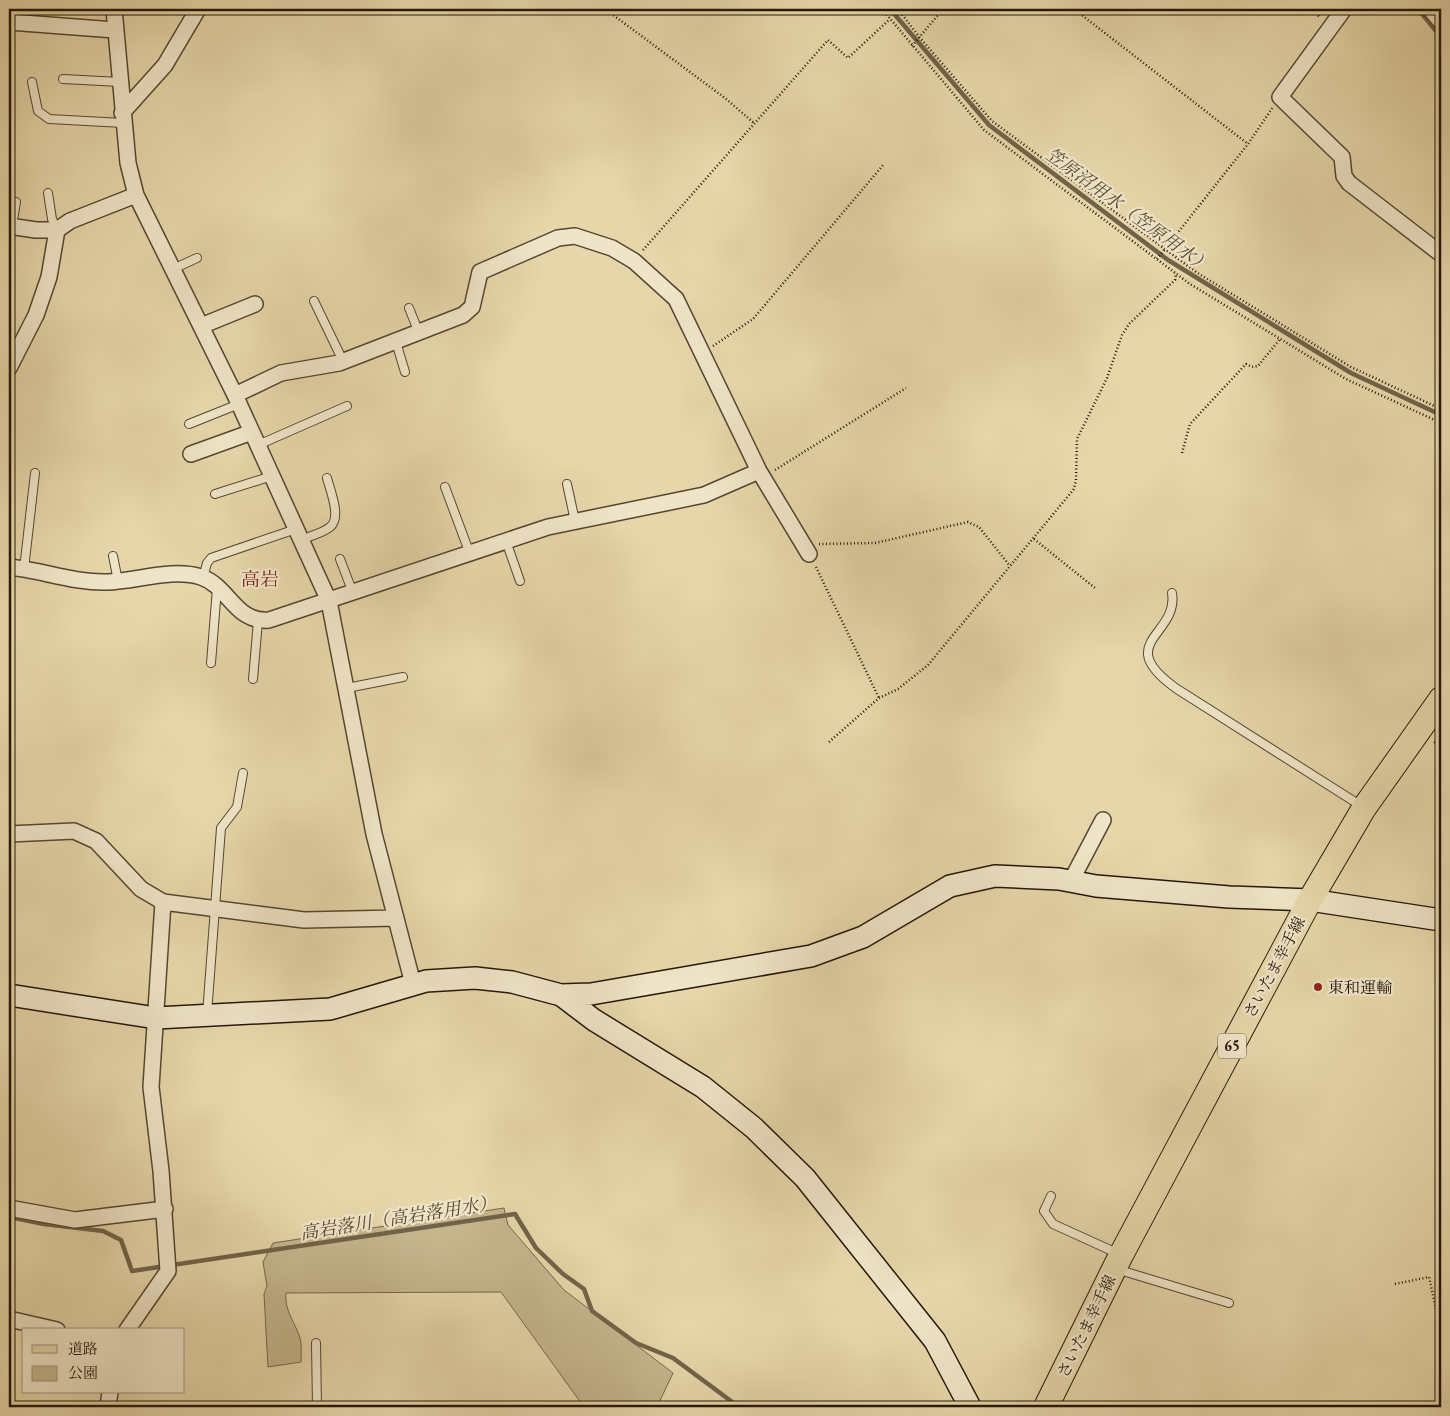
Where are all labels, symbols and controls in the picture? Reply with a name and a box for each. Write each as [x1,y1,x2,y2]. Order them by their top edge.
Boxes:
water label: 笠原沼用水（笠原用水） [1041,142,1215,277]
district label: 高岩 [241,567,279,592]
street label: さいたま幸手線 [1239,913,1310,1022]
place label: 東和運輸 [1328,977,1392,998]
marker: 東和運輸 [1312,981,1324,993]
road number: 65 [1218,1034,1246,1058]
water label: 高岩落川（高岩落用水） [298,1191,498,1244]
street label: さいたま幸手線 [1052,1271,1120,1381]
legend [22,1328,185,1394]
text: 道路 [68,1339,98,1358]
text: 公園 [68,1363,98,1382]

